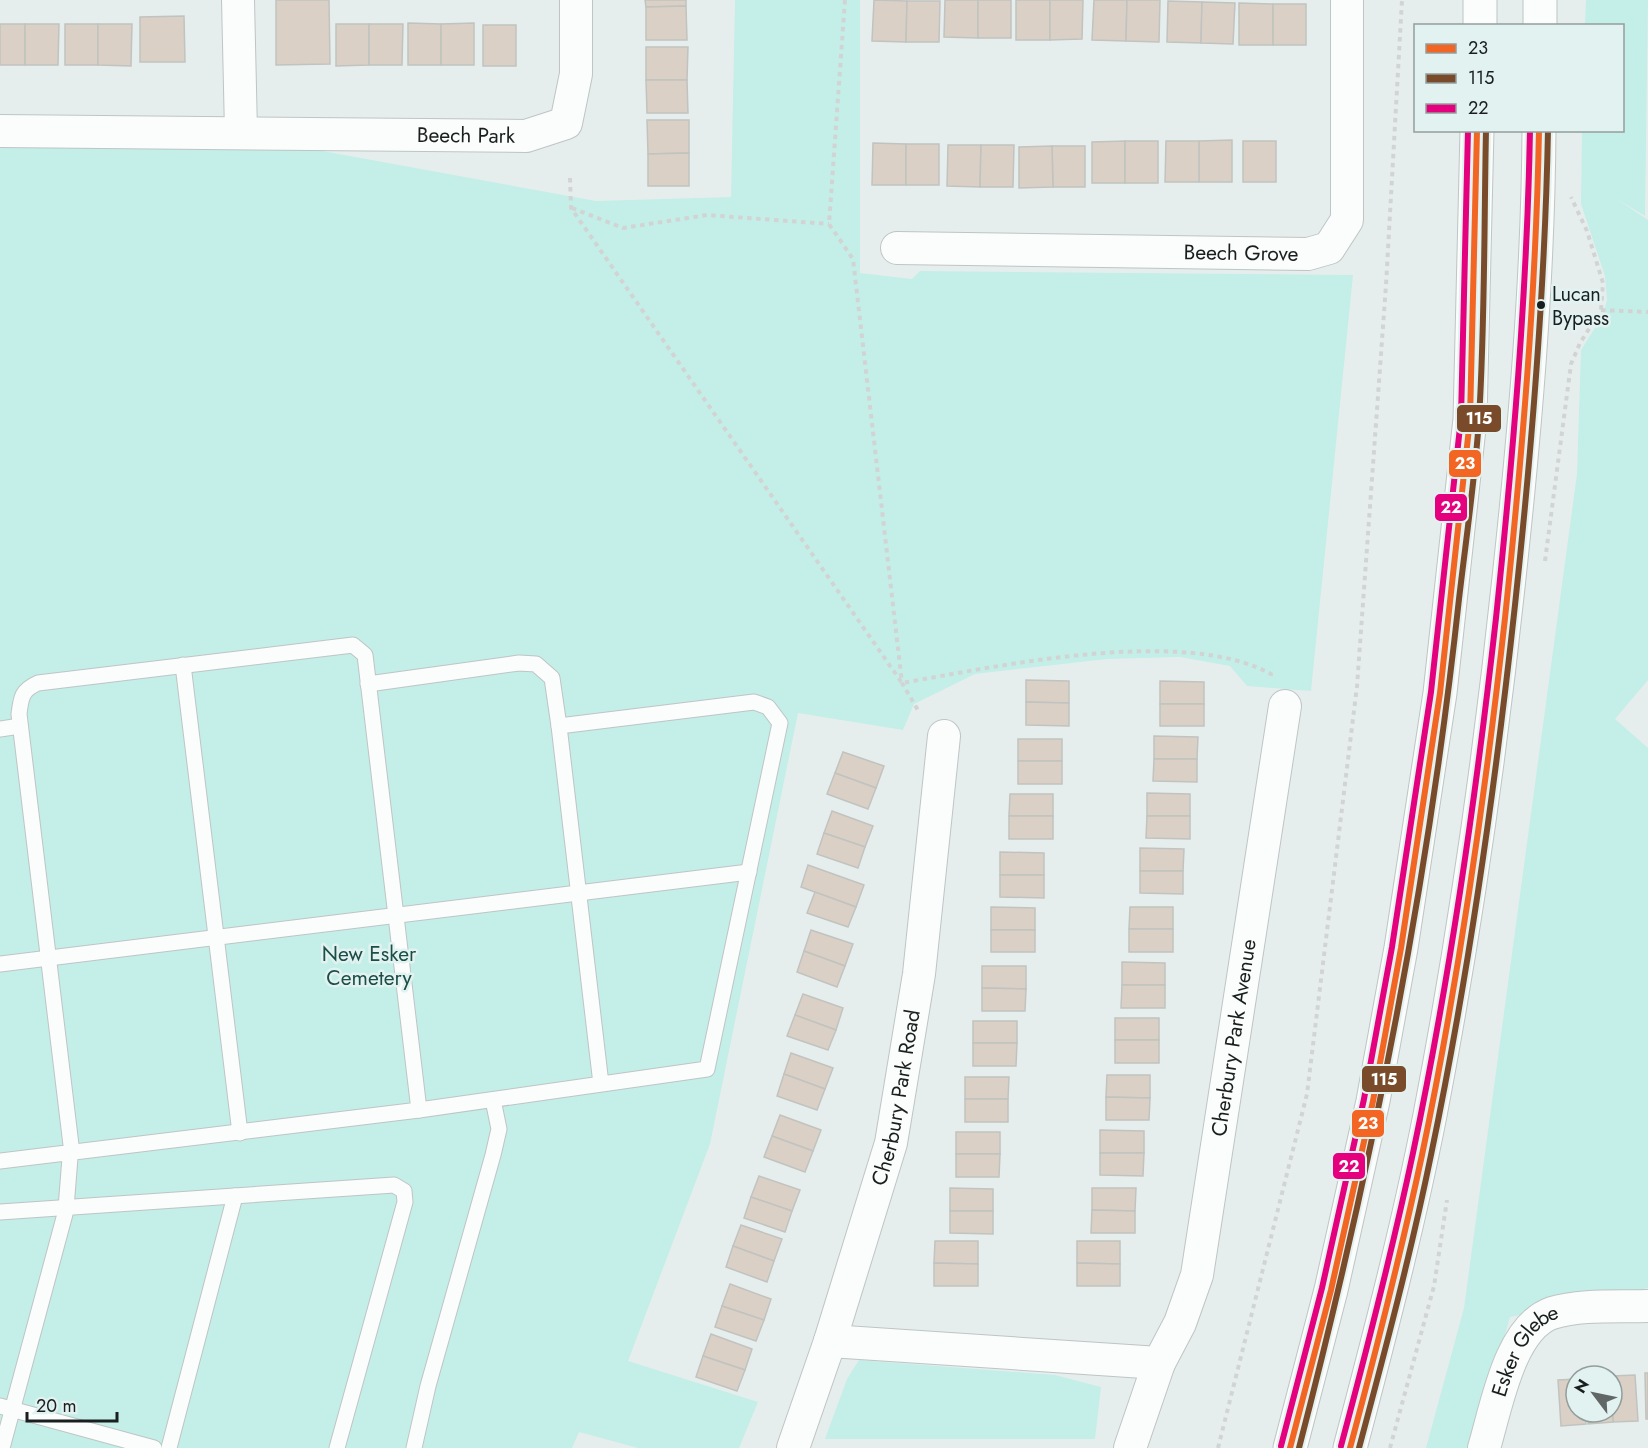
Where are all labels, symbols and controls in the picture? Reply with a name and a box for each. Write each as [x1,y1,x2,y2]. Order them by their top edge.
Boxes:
legend [1414,24,1624,132]
text: 23 [1468,35,1488,61]
text: 115 [1468,65,1494,91]
text: 22 [1468,95,1488,121]
street label: Beech Park [417,120,516,151]
street label: Beech Grove [1183,237,1299,269]
place label: Lucan Bypass [1552,280,1609,333]
marker: Lucan Bypass [1535,299,1547,311]
line badge: 115 [1456,404,1502,433]
text: 115 [1466,407,1492,430]
line badge: 23 [1448,449,1482,478]
text: 23 [1455,452,1475,475]
line badge: 22 [1434,493,1468,522]
text: 22 [1441,496,1462,519]
street label: Cherbury Park Avenue [1204,937,1264,1138]
park label: New Esker Cemetery [322,939,417,993]
street label: Cherbury Park Road [864,1007,928,1189]
line badge: 115 [1361,1065,1407,1093]
text: 115 [1371,1068,1397,1091]
line badge: 23 [1351,1109,1385,1138]
text: 23 [1358,1112,1378,1135]
line badge: 22 [1332,1152,1366,1180]
text: 22 [1339,1155,1360,1178]
street label: Esker Glebe [1484,1297,1562,1400]
north arrow [1564,1364,1624,1424]
text: N [1569,1375,1595,1398]
scale bar [27,1385,117,1423]
text: 20 m [36,1393,76,1419]

